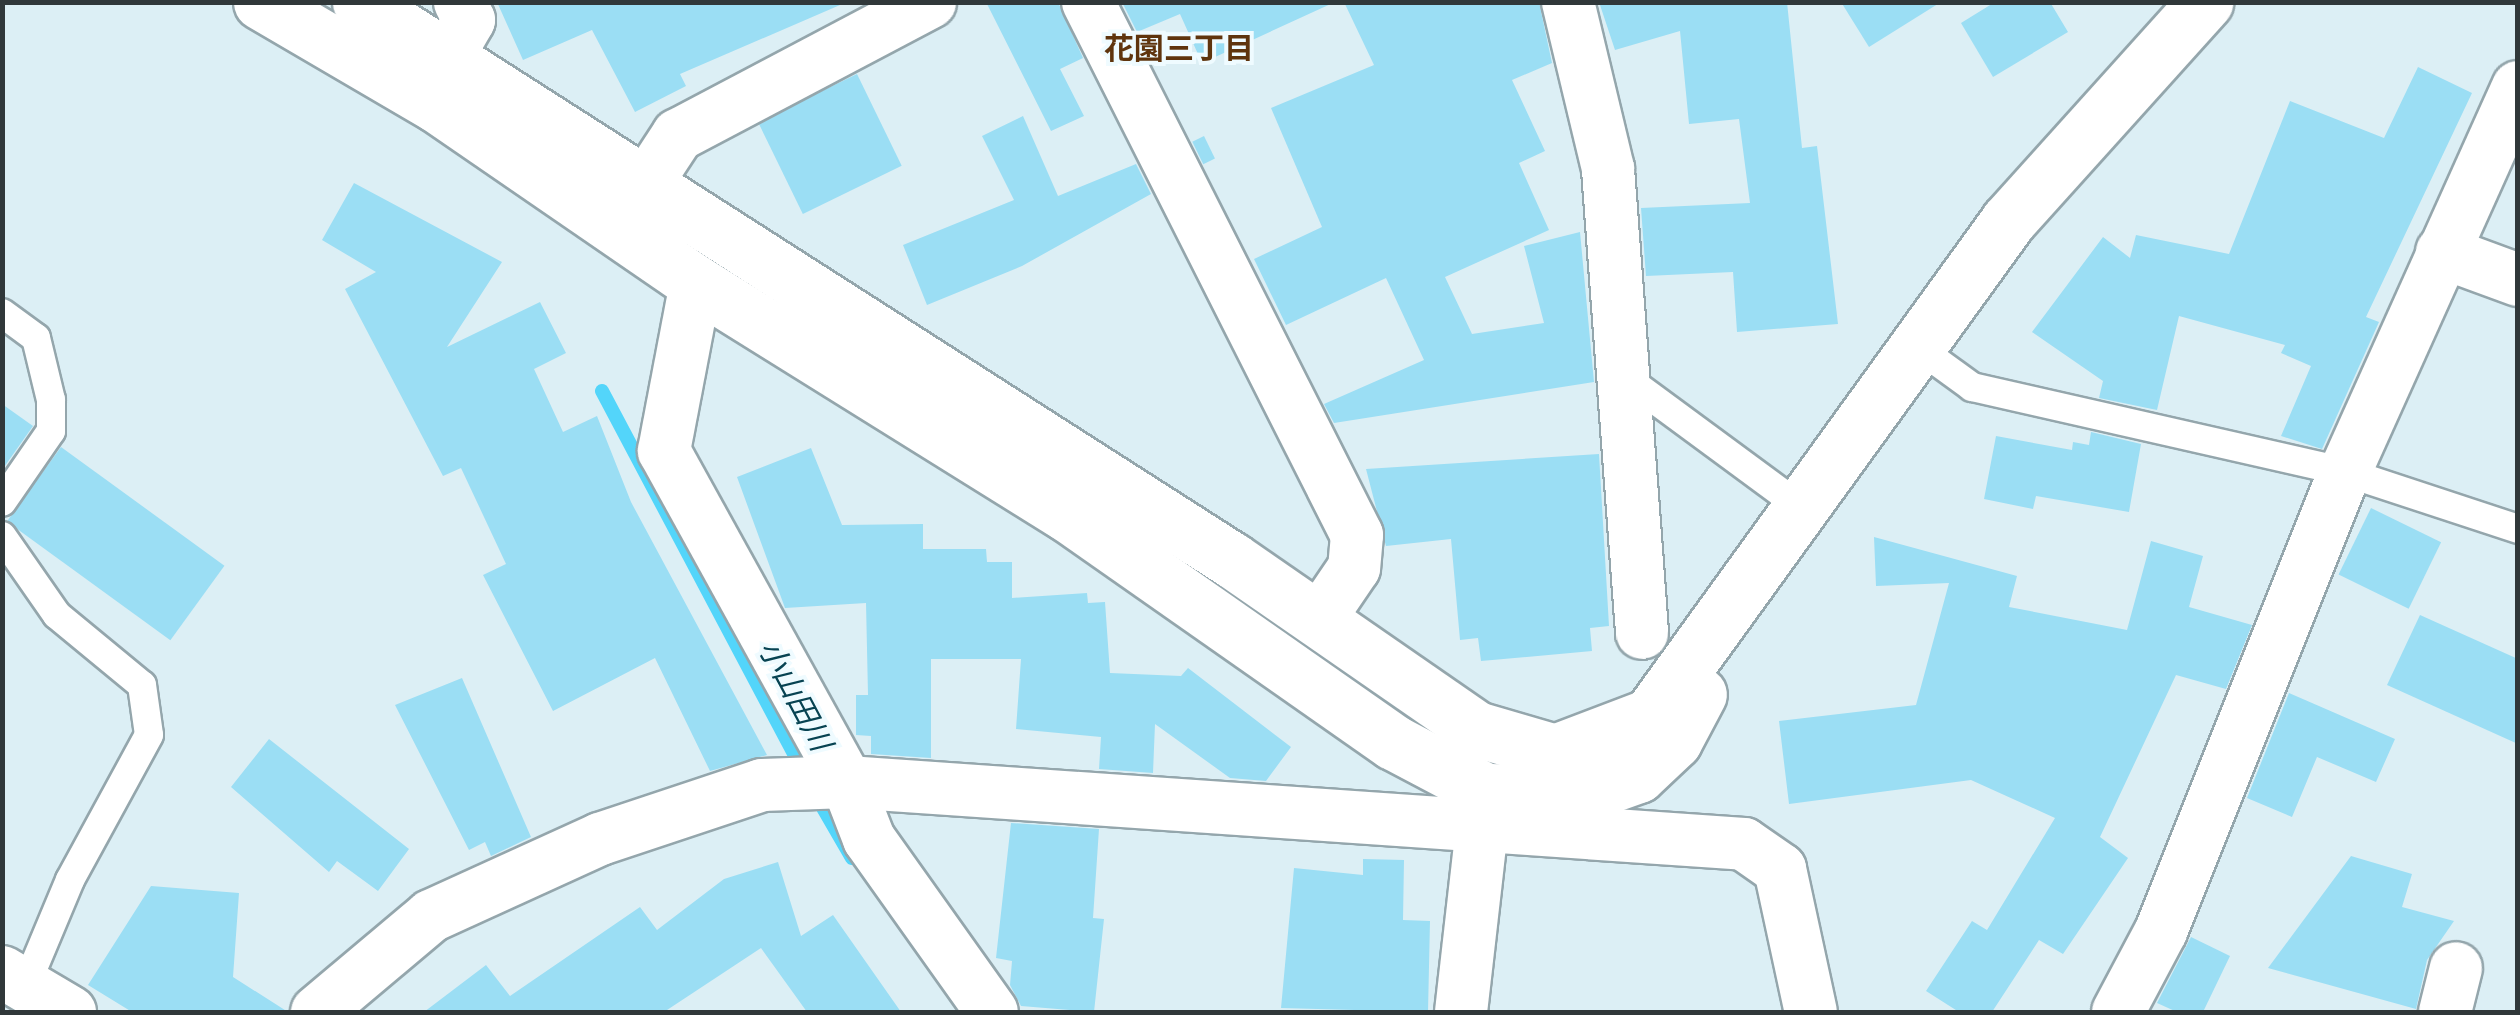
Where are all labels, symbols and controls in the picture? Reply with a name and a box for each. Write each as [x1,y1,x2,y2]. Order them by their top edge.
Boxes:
district label: 花園三丁目 [1104,32,1254,68]
water label: 小山田川 [750,635,838,757]

